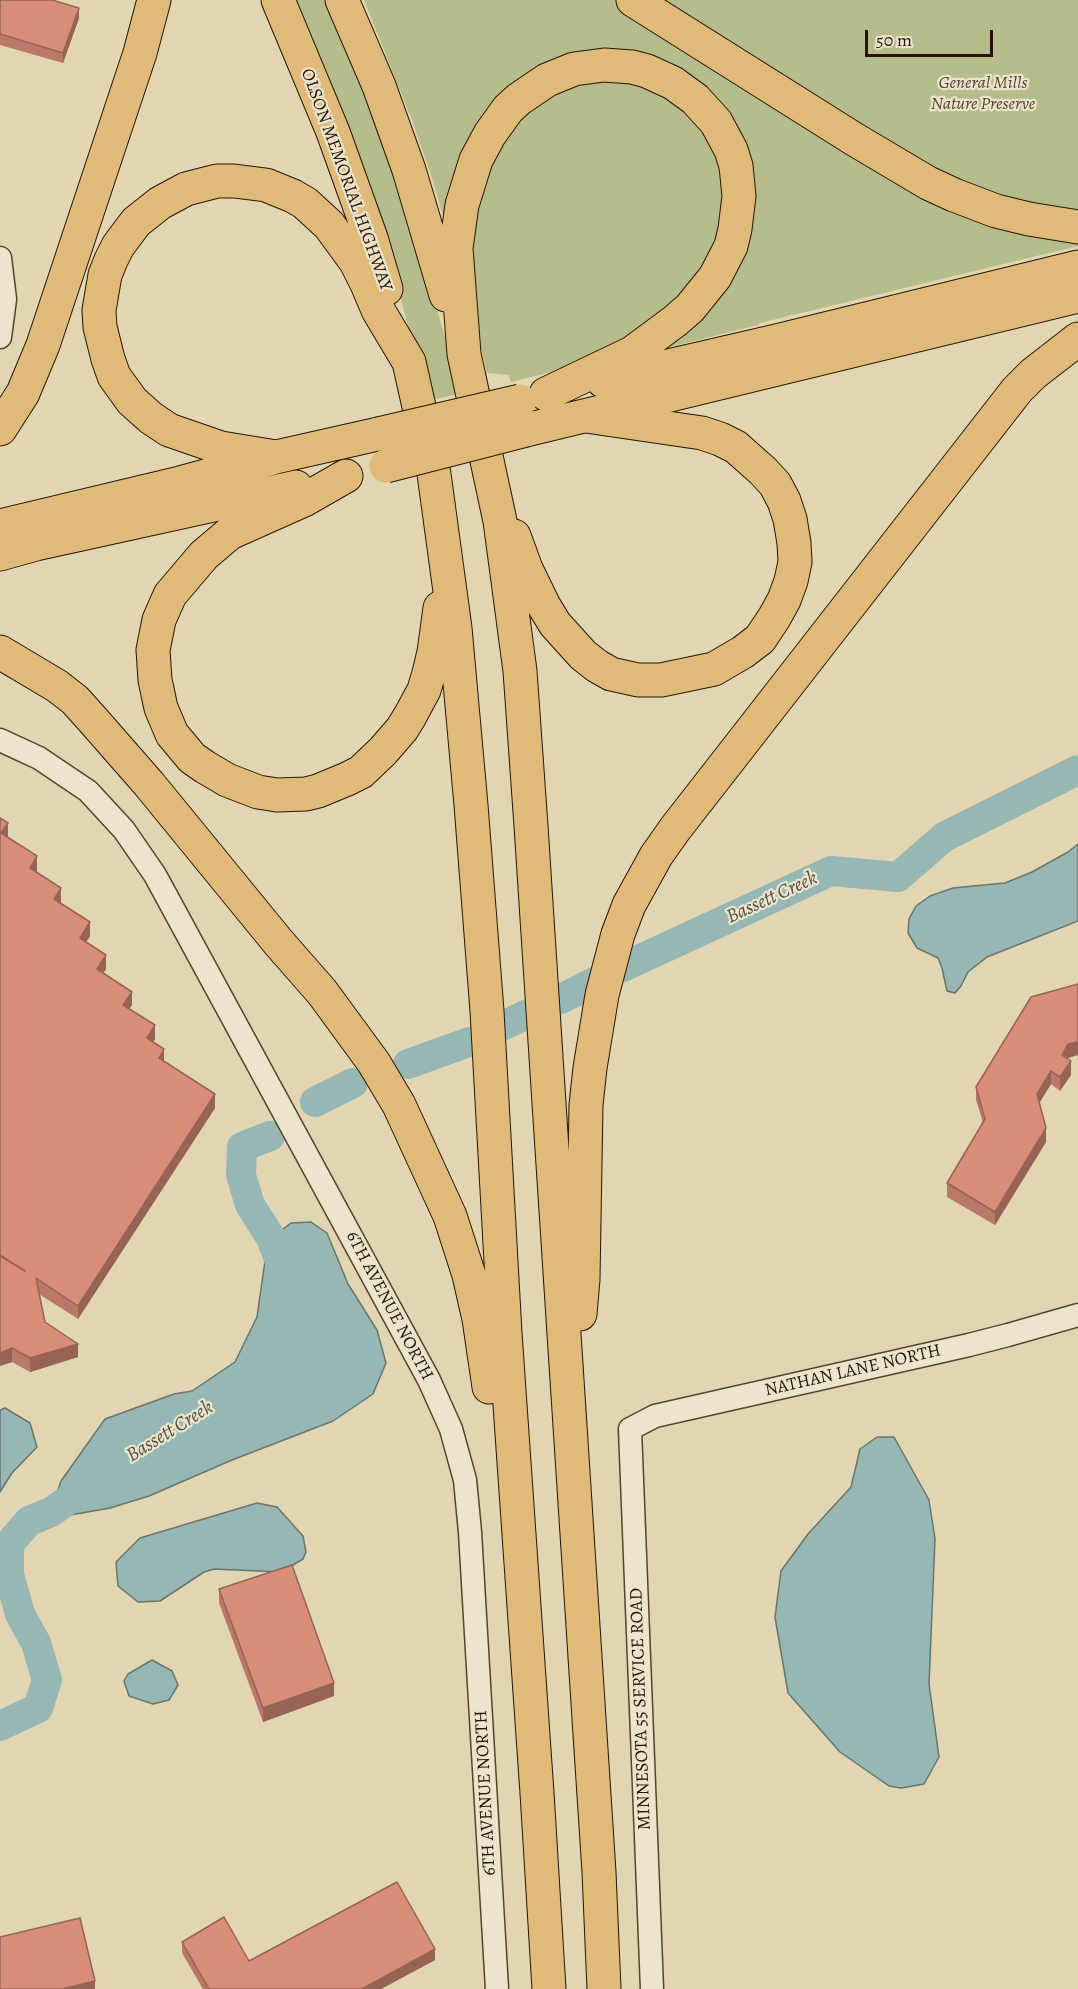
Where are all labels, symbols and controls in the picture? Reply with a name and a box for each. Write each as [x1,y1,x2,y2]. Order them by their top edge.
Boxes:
scale bar [868,18,996,56]
text: 50 m [876,28,912,52]
street label: OLSON MEMORIAL HIGHWAY [296,66,396,294]
park label: General Mills Nature Preserve [931,73,1035,116]
water label: Bassett Creek [723,867,821,929]
street label: 6TH AVENUE NORTH [341,1228,437,1384]
street label: NATHAN LANE NORTH [763,1340,943,1402]
water label: Bassett Creek [122,1396,218,1468]
street label: MINNESOTA 55 SERVICE ROAD [626,1588,656,1830]
street label: 6TH AVENUE NORTH [471,1710,501,1876]

